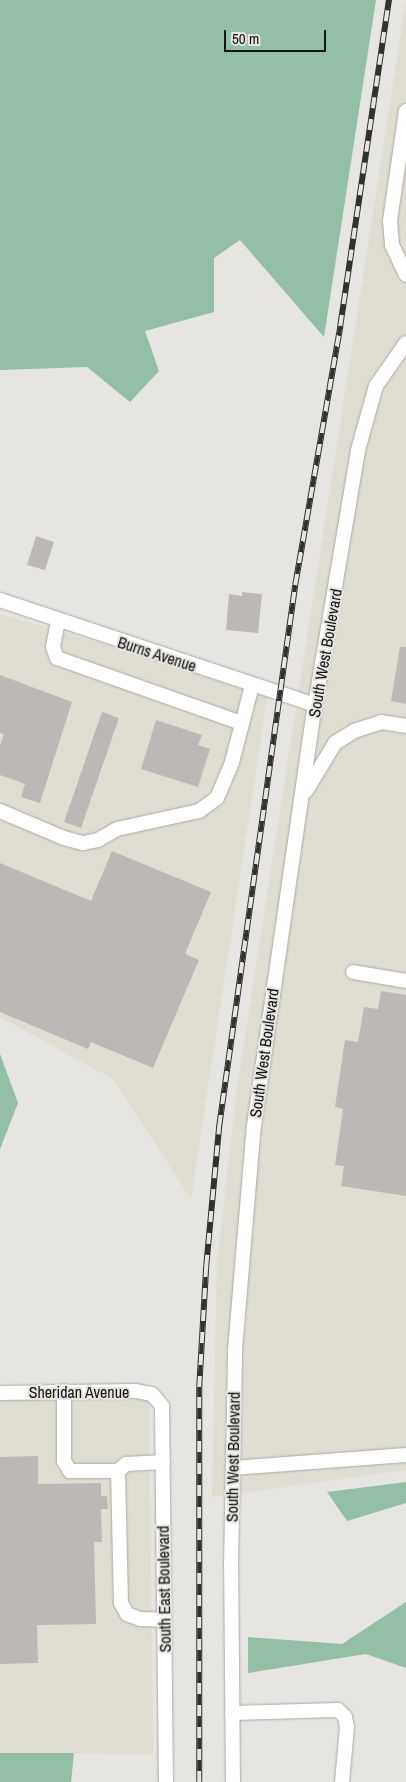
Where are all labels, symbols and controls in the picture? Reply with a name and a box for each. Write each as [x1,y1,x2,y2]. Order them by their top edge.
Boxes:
scale bar [226,20,328,52]
text: 50 m [232,28,259,49]
street label: South West Boulevard [304,587,346,719]
street label: Burns Avenue [115,632,199,676]
street label: South West Boulevard [245,987,283,1119]
street label: Sheridan Avenue [28,1382,130,1402]
street label: South West Boulevard [222,1392,244,1522]
street label: South East Boulevard [153,1525,175,1653]

